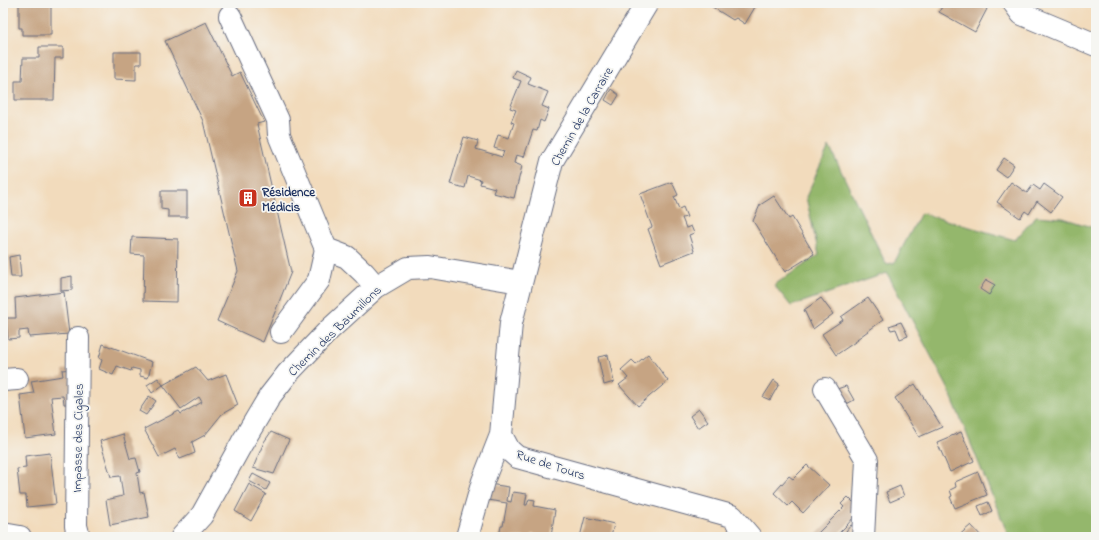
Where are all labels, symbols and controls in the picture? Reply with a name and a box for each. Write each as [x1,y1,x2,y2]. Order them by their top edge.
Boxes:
street label: Chemin de la Carraire [546,64,618,170]
place label: Résidence Médicis [261,183,316,217]
building icon: Résidence Médicis [237,187,259,209]
street label: Chemin des Baumillons [284,281,387,381]
street label: Impasse des Cigales [68,383,90,493]
street label: Rue de Tours [513,445,588,486]

